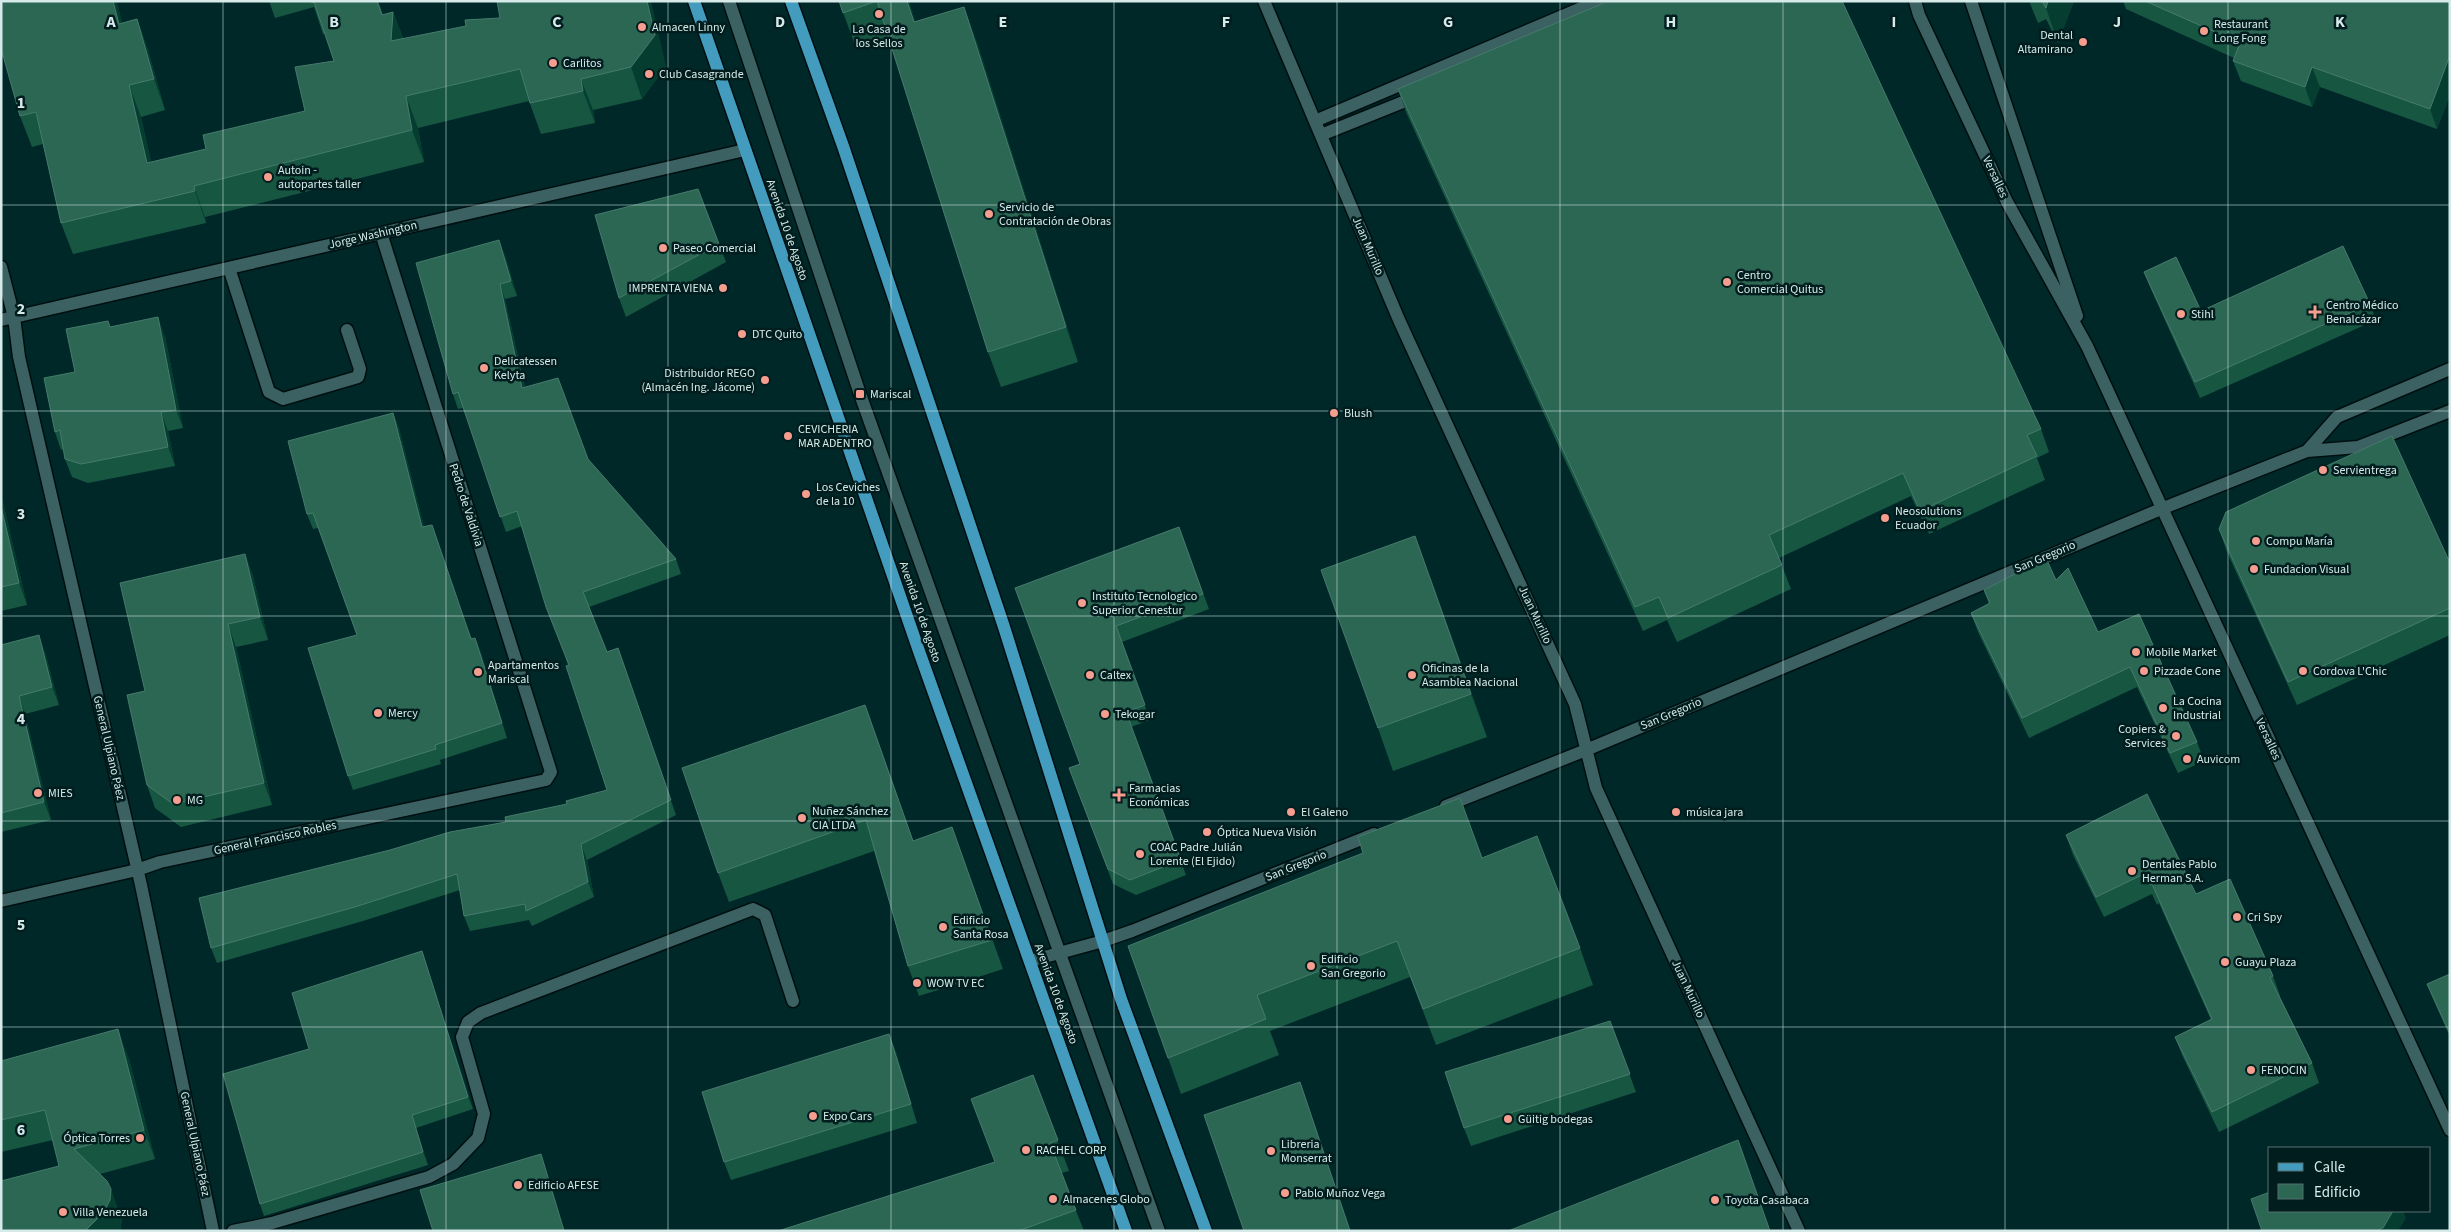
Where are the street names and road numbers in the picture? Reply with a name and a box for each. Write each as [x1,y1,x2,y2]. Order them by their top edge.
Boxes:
street label: Versalles [1978,153,2012,201]
street label: Avenida 10 de Agosto [762,177,812,283]
street label: Juan Murillo [1348,214,1388,278]
street label: Jorge Washington [327,217,419,253]
street label: Pedro de Valdivia [445,461,487,549]
street label: San Gregorio [2012,537,2078,577]
street label: Avenida 10 de Agosto [895,559,945,665]
street label: Juan Murillo [1514,583,1556,647]
street label: General Ulpiano Páez [89,694,129,802]
street label: San Gregorio [1638,694,1704,734]
street label: Versalles [2251,715,2285,763]
street label: General Francisco Robles [212,817,338,859]
street label: San Gregorio [1263,846,1329,886]
street label: Avenida 10 de Agosto [1030,941,1082,1047]
street label: Juan Murillo [1667,957,1709,1021]
street label: General Ulpiano Páez [176,1090,214,1198]

